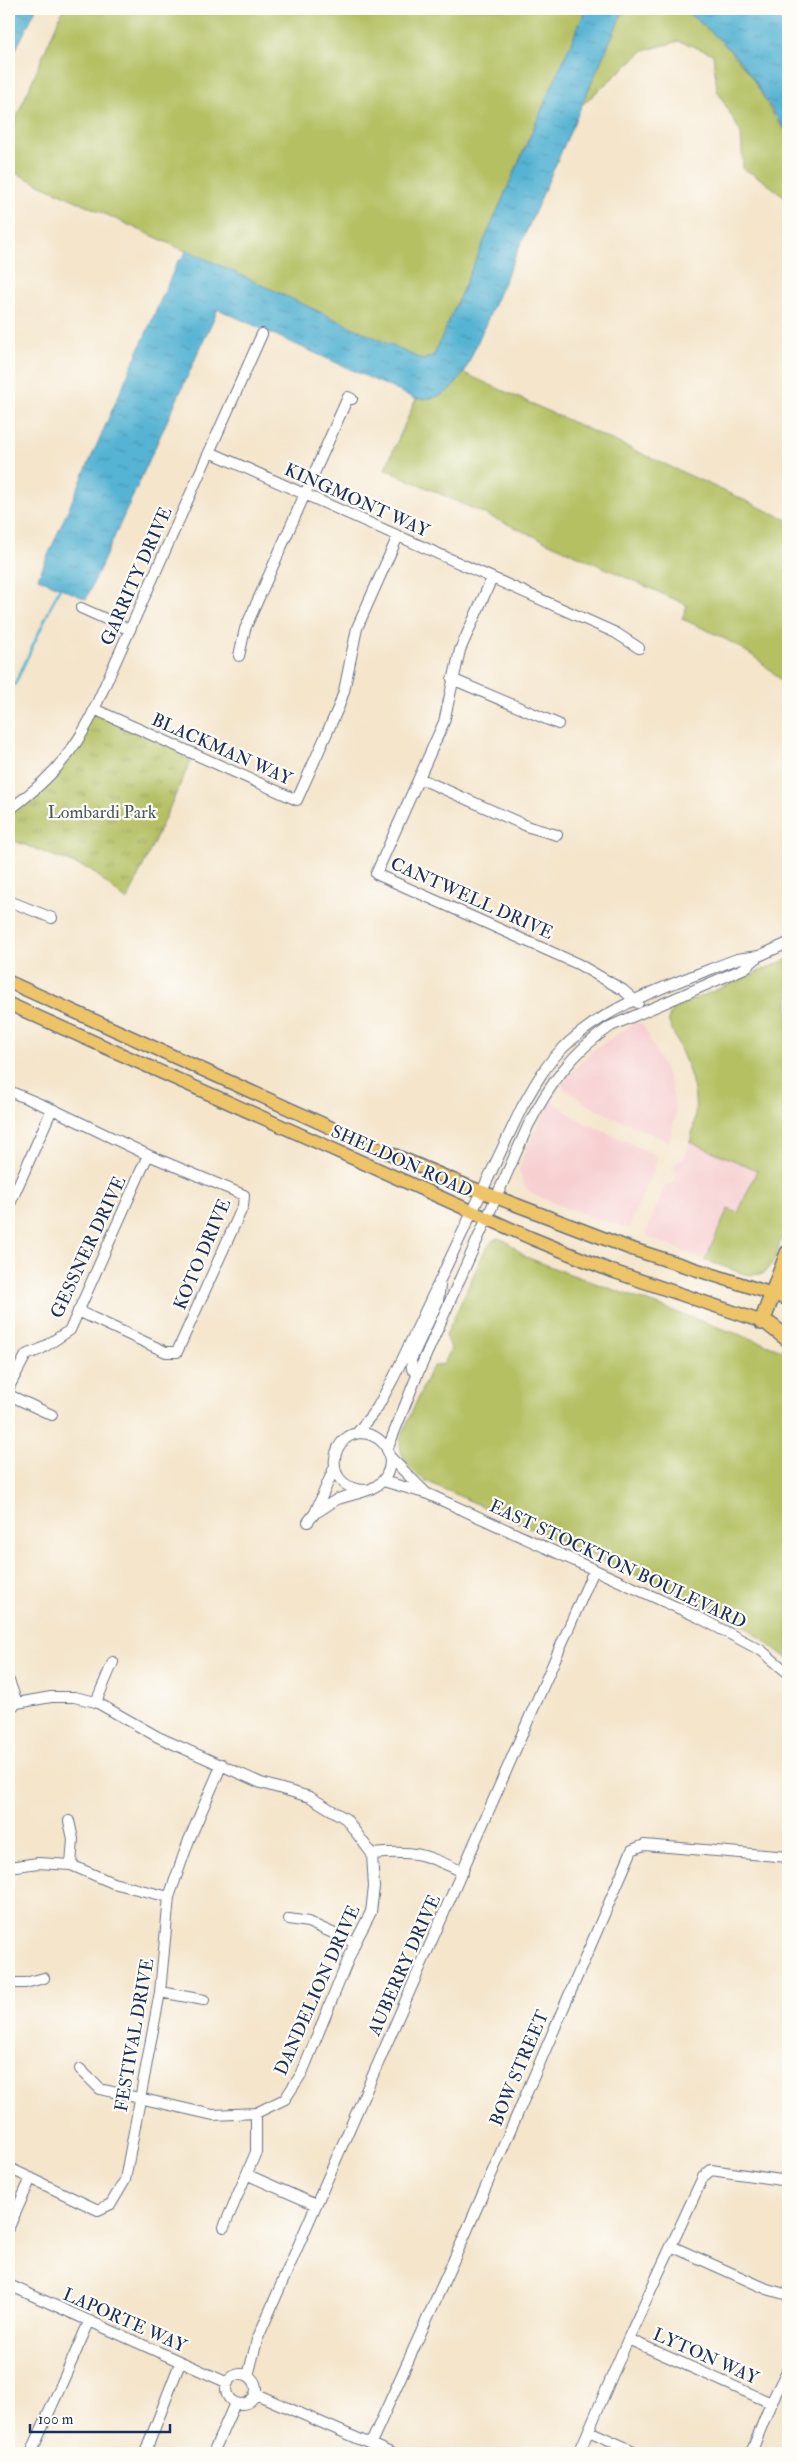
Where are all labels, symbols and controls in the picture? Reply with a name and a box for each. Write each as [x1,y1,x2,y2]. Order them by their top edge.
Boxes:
street label: KINGMONT WAY [281,458,433,543]
street label: GARRITY DRIVE [96,503,177,649]
street label: BLACKMAN WAY [148,708,296,791]
park label: Lombardi Park [48,801,157,824]
street label: CANTWELL DRIVE [387,852,557,945]
street label: SHELDON ROAD [327,1120,476,1203]
street label: GESSNER DRIVE [45,1172,131,1322]
street label: KOTO DRIVE [169,1195,236,1313]
street label: EAST STOCKTON BOULEVARD [486,1495,750,1634]
street label: AUBERRY DRIVE [363,1891,446,2040]
street label: DANDELION DRIVE [270,1901,365,2079]
street label: FESTIVAL DRIVE [110,1957,159,2114]
street label: BOW STREET [485,2006,554,2130]
street label: LAPORTE WAY [59,2283,191,2358]
street label: LYTON WAY [649,2323,763,2390]
scale bar [30,2402,170,2434]
text: 100 m [38,2410,74,2429]

